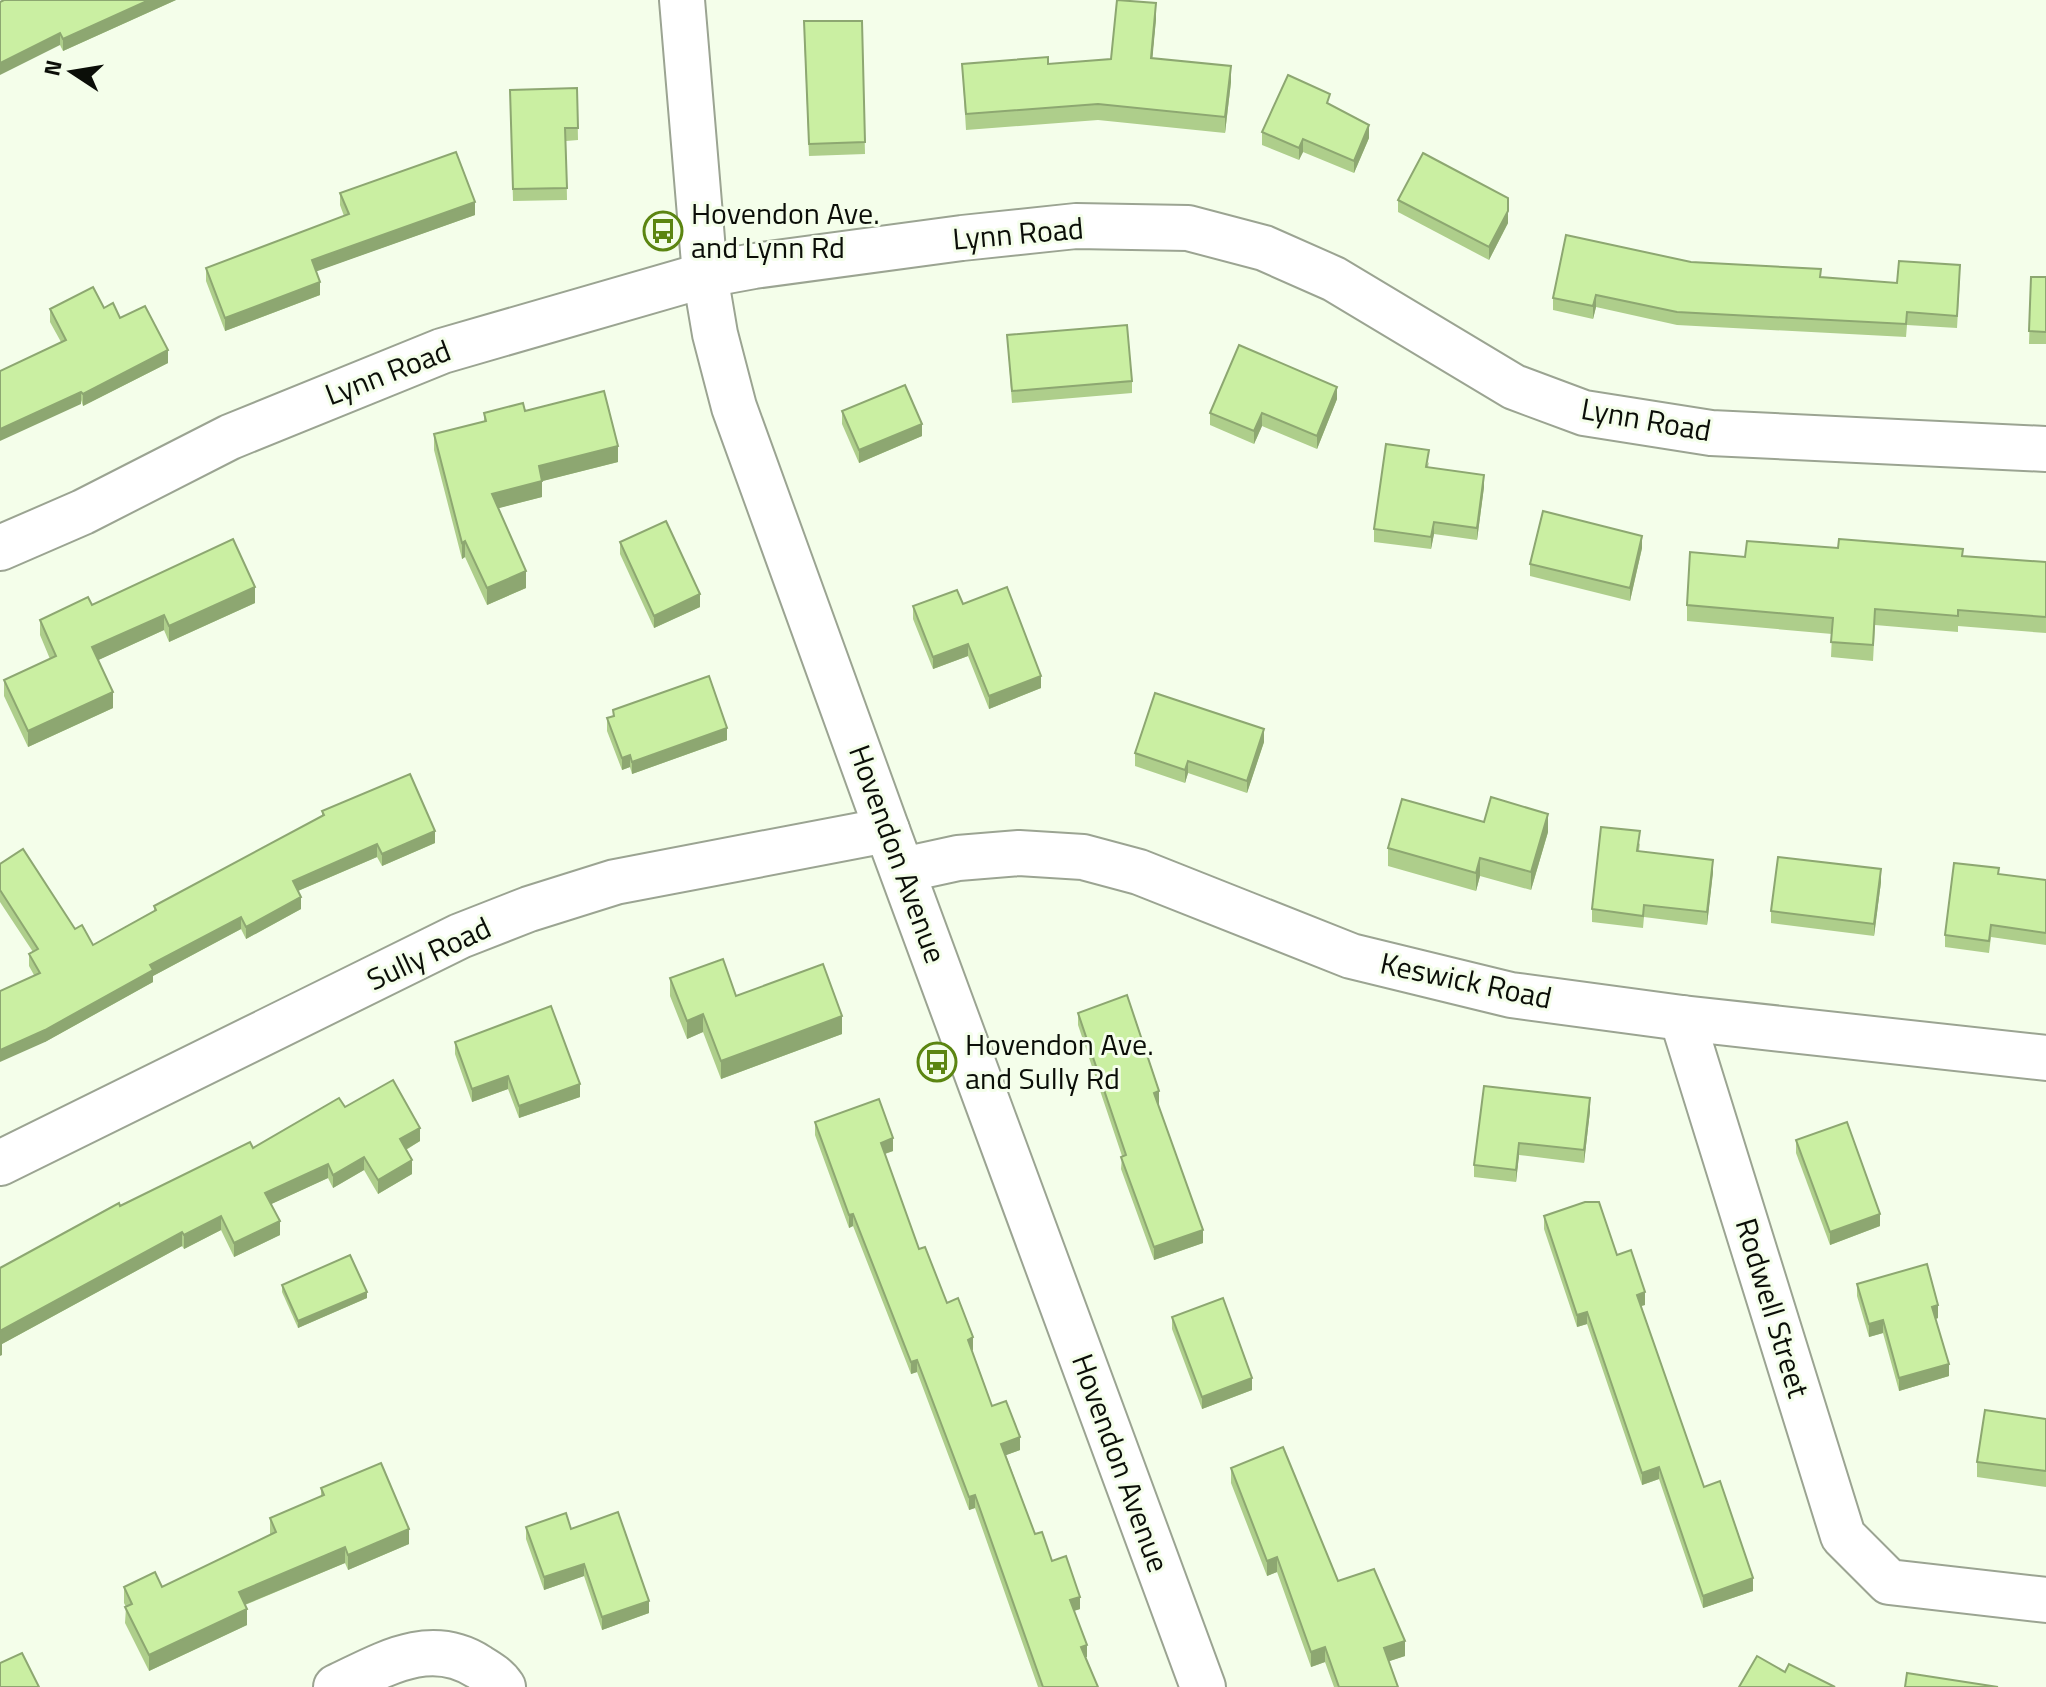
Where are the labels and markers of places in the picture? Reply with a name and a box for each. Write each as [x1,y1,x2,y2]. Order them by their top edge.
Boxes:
place label: Hovendon Ave. and Lynn Rd [691,190,880,270]
bus stop icon: Hovendon Ave. and Lynn Rd [642,210,684,252]
place label: Hovendon Ave. and Sully Rd [965,1021,1154,1101]
bus stop icon: Hovendon Ave. and Sully Rd [916,1041,958,1083]

